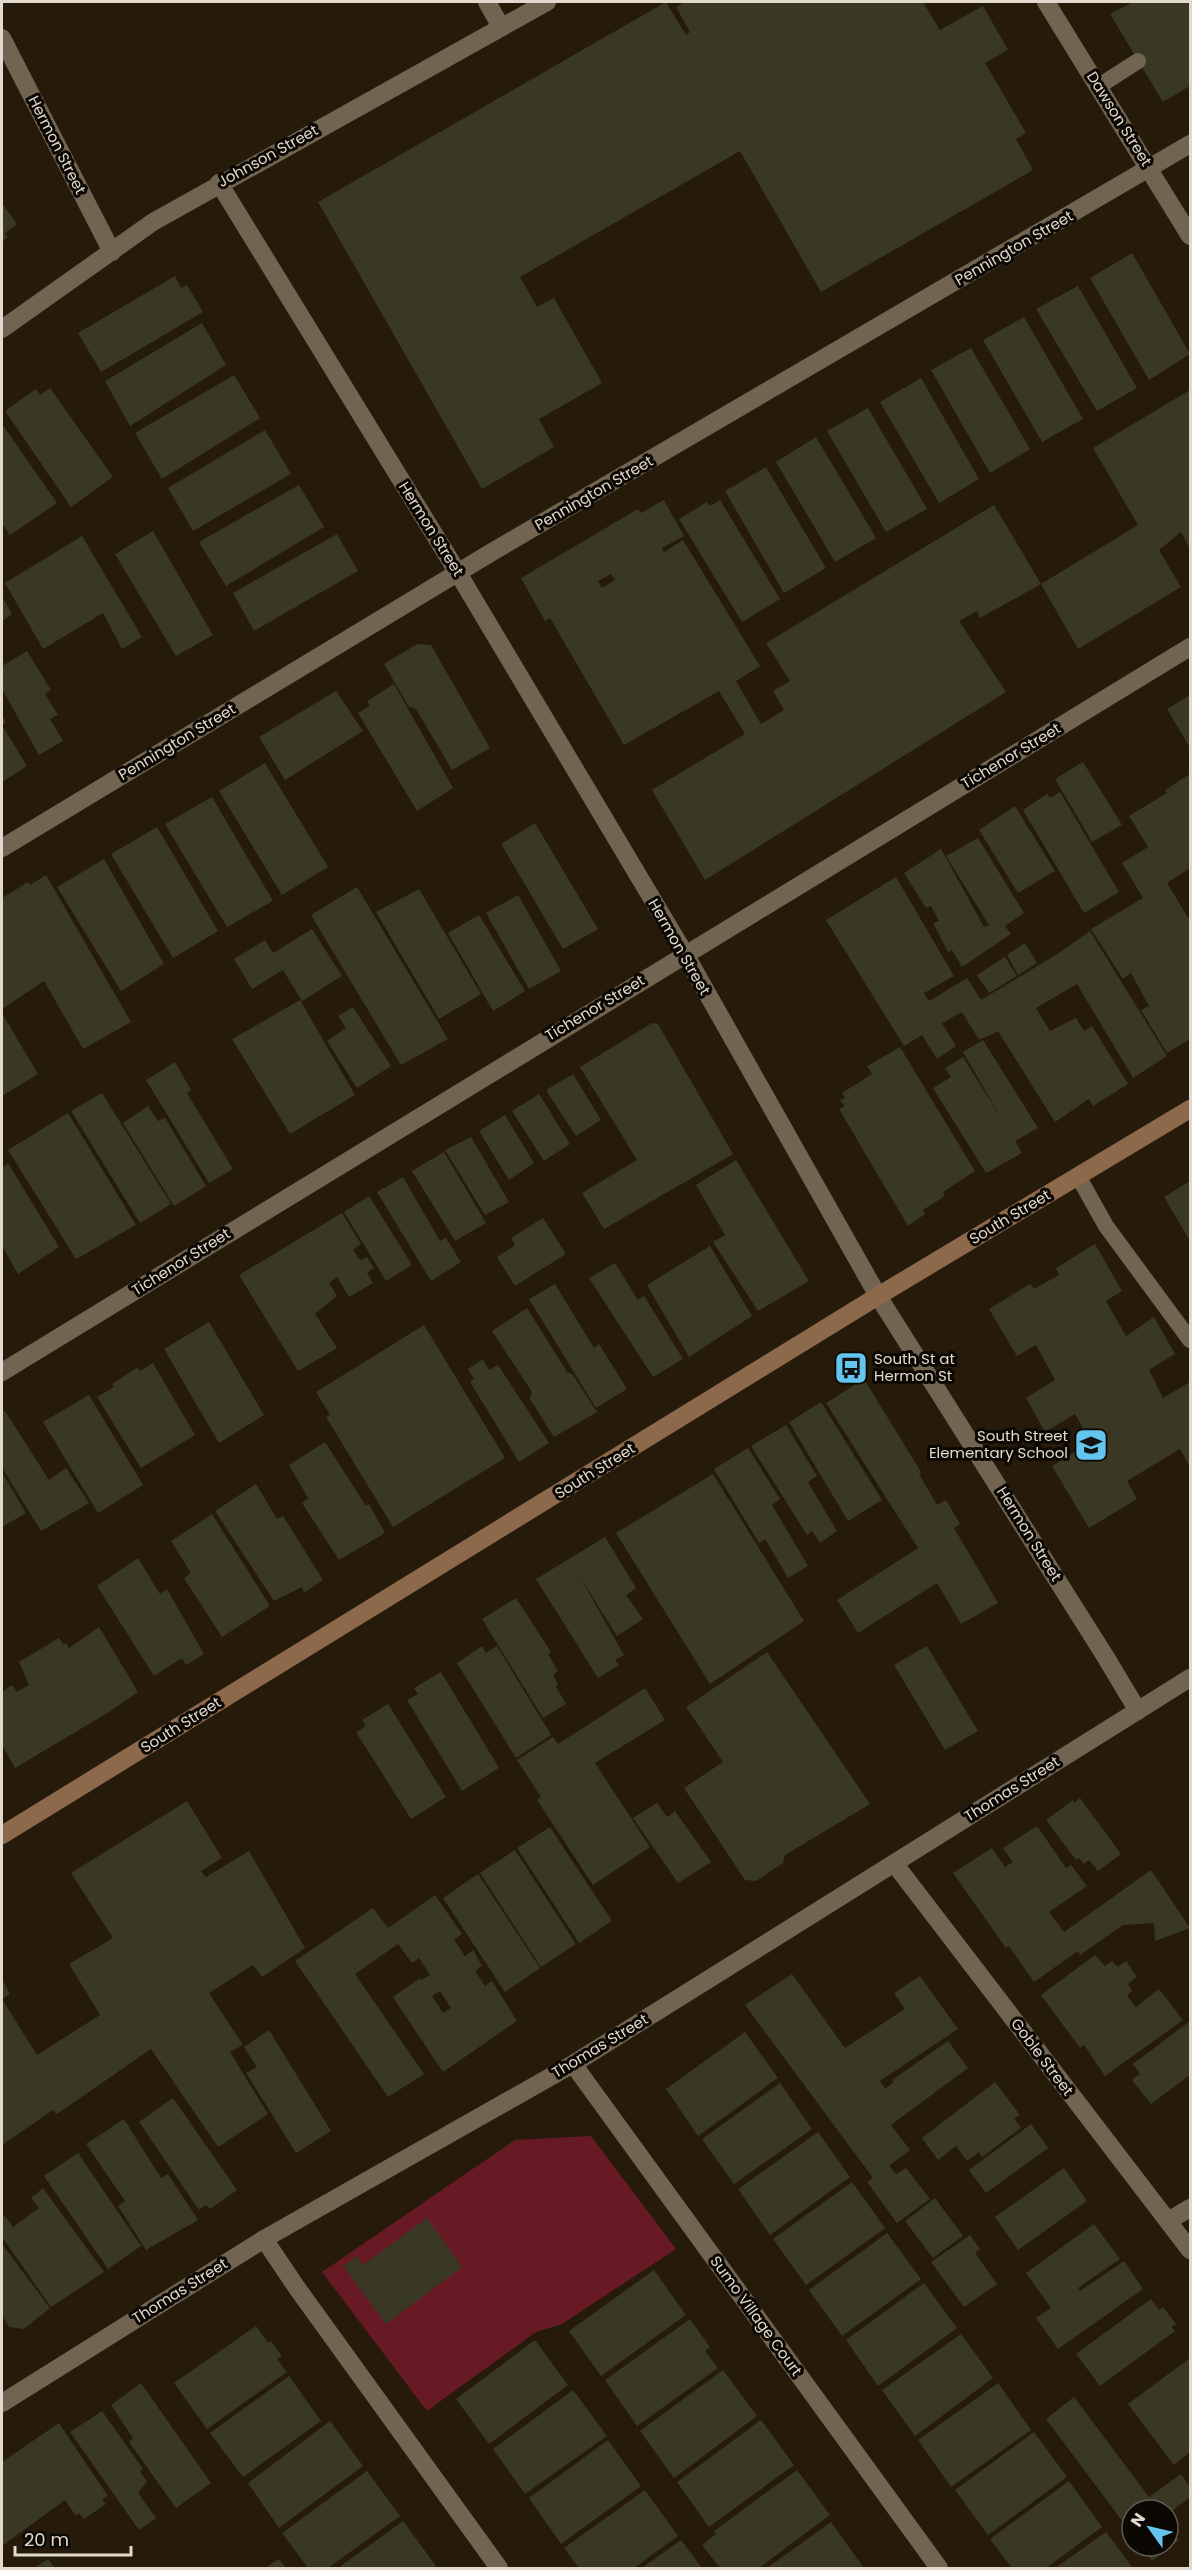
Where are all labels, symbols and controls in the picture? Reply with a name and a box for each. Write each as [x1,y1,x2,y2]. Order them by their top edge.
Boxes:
street label: Dawson Street [1082,67,1157,170]
street label: Hermon Street [24,92,91,198]
street label: Johnson Street [214,119,322,192]
street label: Pennington Street [951,205,1077,290]
street label: Pennington Street [531,450,657,535]
street label: Hermon Street [394,477,469,580]
street label: Pennington Street [114,698,239,785]
street label: Tichenor Street [957,718,1064,794]
street label: Hermon Street [643,895,715,999]
street label: Tichenor Street [541,970,648,1046]
street label: South Street [965,1184,1054,1249]
street label: Tichenor Street [127,1223,234,1300]
place label: South St at Hermon St [874,1348,955,1386]
bus stop icon: South St at Hermon St [833,1350,869,1386]
place label: South Street Elementary School [929,1425,1068,1463]
school or university icon: South Street Elementary School [1073,1427,1109,1463]
street label: South Street [551,1438,639,1504]
street label: Hermon Street [992,1482,1067,1585]
street label: South Street [137,1692,225,1758]
street label: Thomas Street [960,1751,1063,1826]
street label: Thomas Street [548,2009,652,2083]
street label: Goble Street [1006,2014,1079,2100]
street label: Sumo Village Court [706,2251,807,2380]
street label: Thomas Street [128,2253,231,2328]
north arrow [1120,2498,1180,2558]
text: N [1125,2508,1151,2531]
scale bar [15,2519,130,2557]
text: 20 m [24,2527,69,2552]

